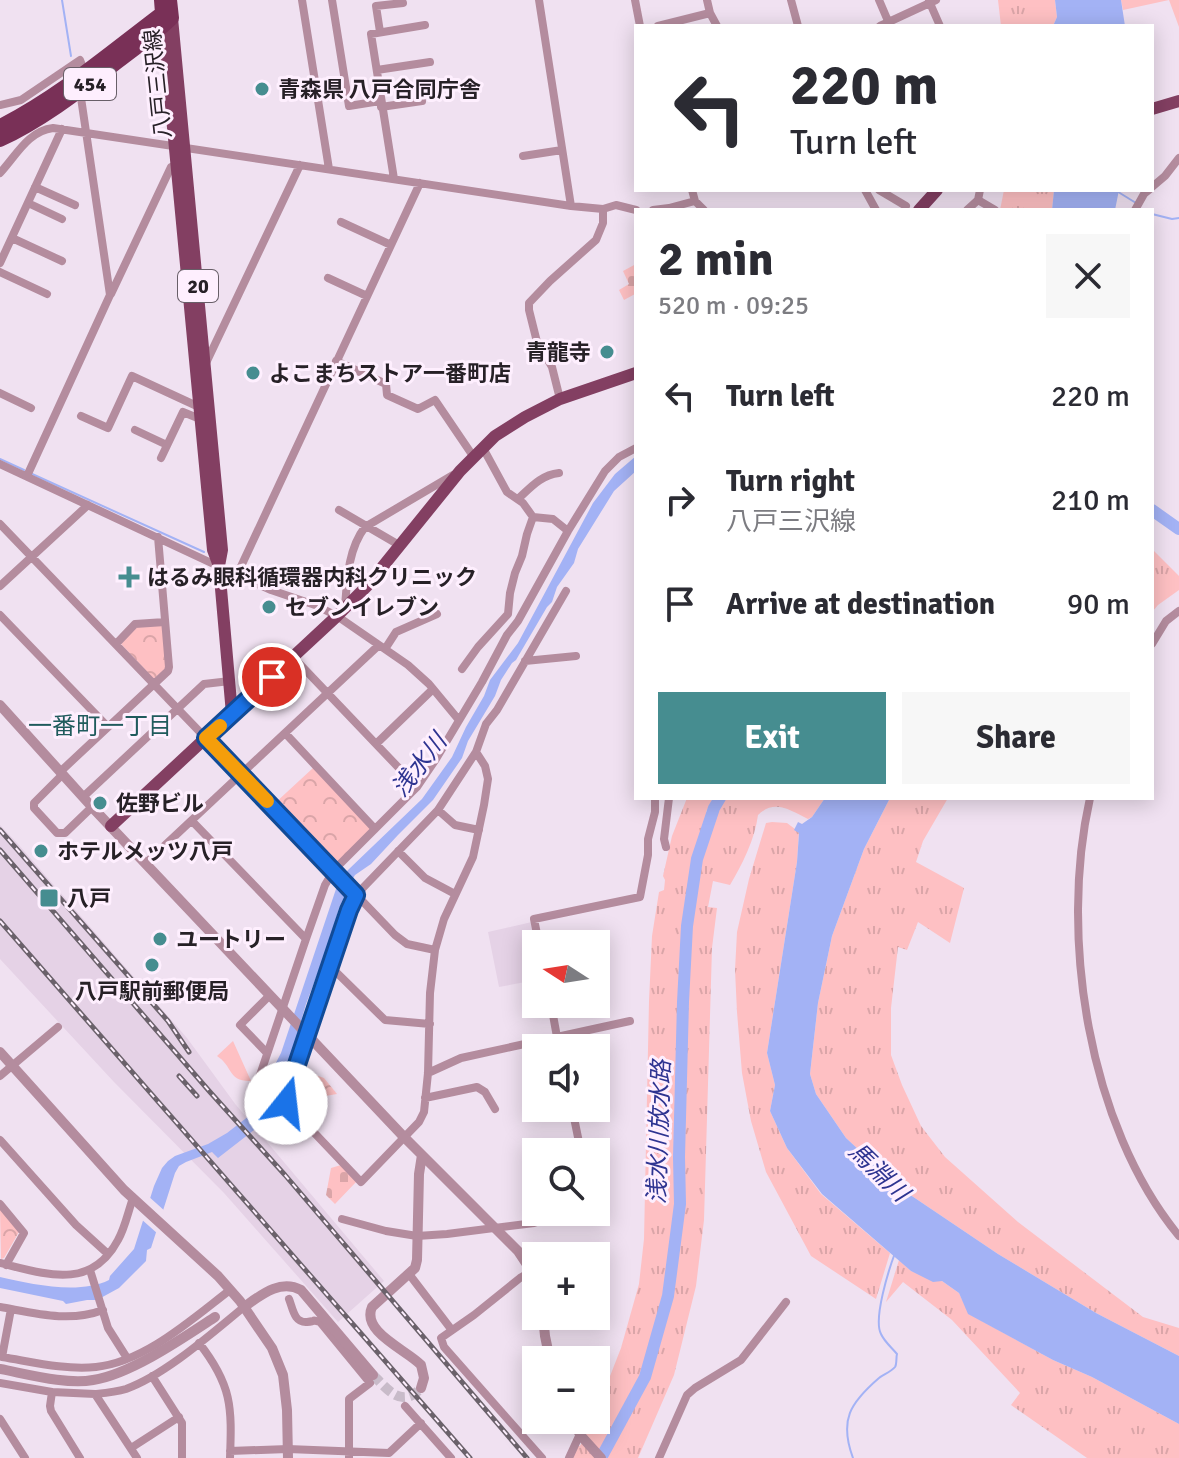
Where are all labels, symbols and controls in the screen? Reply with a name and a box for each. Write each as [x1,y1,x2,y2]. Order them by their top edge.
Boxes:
street label: 八戸三沢線 [138,28,177,140]
text: 220 m [790,51,938,120]
icon: left [658,56,762,160]
road number: 454 [64,68,116,100]
place label: 青森県 八戸合同庁舎 [278,76,481,103]
marker: 青森県 八戸合同庁舎 [253,80,271,98]
text: Turn left [790,120,917,165]
text: 2 min [658,230,774,289]
button: close [1046,234,1130,318]
road number: 20 [178,270,218,302]
text: 520 m · 09:25 [658,290,809,322]
place label: 青龍寺 [525,339,591,366]
marker: 青龍寺 [598,343,616,361]
place label: よこまちストア一番町店 [269,360,511,387]
marker: よこまちストア一番町店 [244,364,262,382]
icon: left [658,374,702,418]
text: Turn left [726,378,835,415]
text: 220 m [1051,378,1130,415]
text: Turn right [726,463,855,500]
icon: right [658,478,702,522]
text: 210 m [1051,482,1130,519]
text: 八戸三沢線 [726,506,856,538]
place label: はるみ眼科循環器内科クリニック [147,564,477,591]
marker: はるみ眼科循環器内科クリニック [118,566,140,588]
icon: arrive [658,582,702,626]
text: Arrive at destination [726,586,995,623]
text: 90 m [1067,586,1130,623]
place label: セブンイレブン [285,594,439,621]
marker: セブンイレブン [260,598,278,616]
pin [238,643,306,711]
icon: arrive [250,655,294,699]
button: Exit [658,692,886,784]
button: Share [902,692,1130,784]
district label: 一番町一丁目 [28,711,172,741]
water label: 浅水川 [385,725,455,803]
place label: 佐野ビル [116,790,204,817]
marker: 佐野ビル [91,794,109,812]
place label: ホテルメッツ八戸 [57,838,233,865]
marker: ホテルメッツ八戸 [32,842,50,860]
place label: 八戸 [67,885,111,912]
marker: 八戸 [38,887,60,909]
place label: ユートリー [176,926,286,953]
marker: ユートリー [151,930,169,948]
north arrow [522,930,610,1018]
map controls [522,930,610,1434]
marker: 八戸駅前郵便局 [143,956,161,974]
place label: 八戸駅前郵便局 [75,978,229,1005]
button: sound [522,1034,610,1122]
water label: 浅水川放水路 [641,1058,677,1204]
position arrow [244,1061,328,1145]
water label: 馬淵川 [843,1136,917,1210]
button: search [522,1138,610,1226]
button: + [522,1242,610,1330]
button: − [522,1346,610,1434]

